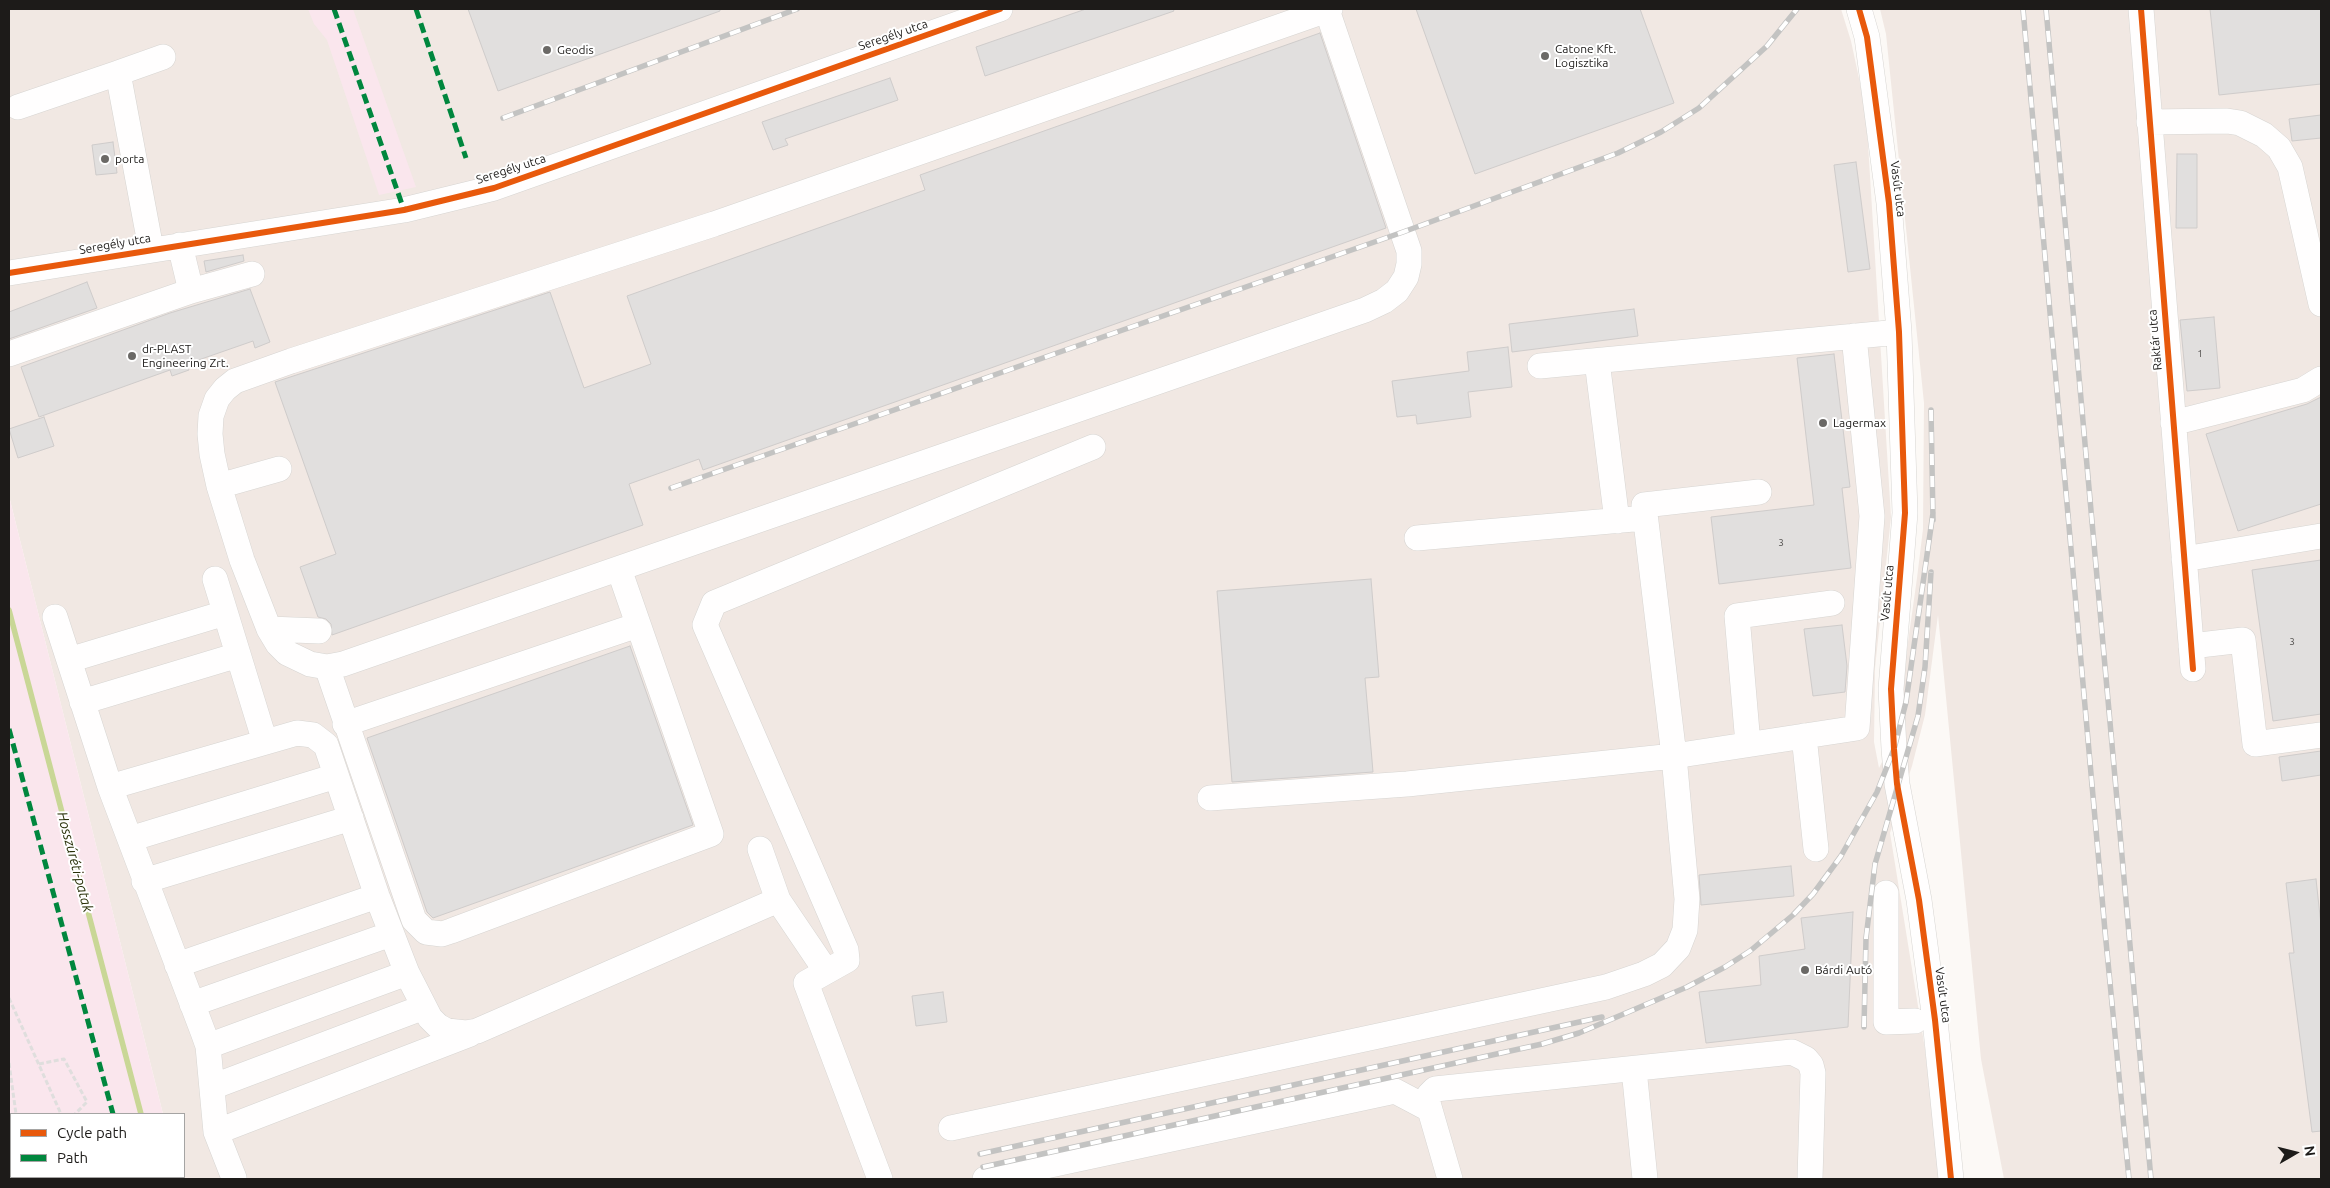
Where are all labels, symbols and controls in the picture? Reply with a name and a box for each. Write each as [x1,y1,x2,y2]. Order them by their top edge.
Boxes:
street label: Seregély utca [856,16,930,54]
place label: Catone Kft. Logisztika [1555,42,1616,70]
place label: Geodis [557,43,594,57]
marker: Geodis [541,44,553,56]
marker: Catone Kft. Logisztika [1539,50,1551,62]
street label: Seregély utca [474,151,548,187]
place label: porta [115,152,144,166]
marker: porta [99,153,111,165]
street label: Vasút utca [1887,160,1909,218]
street label: Seregély utca [78,231,152,257]
street label: Raktár utca [2145,309,2165,371]
place label: dr-PLAST Engineering Zrt. [142,342,229,370]
house number: 1 [2197,348,2203,360]
marker: dr-PLAST Engineering Zrt. [126,350,138,362]
place label: Lagermax [1833,416,1886,430]
marker: Lagermax [1817,417,1829,429]
house number: 3 [1778,537,1784,549]
street label: Vasút utca [1877,564,1897,622]
house number: 3 [2289,636,2295,648]
water label: Hosszúréti-patak [54,810,96,914]
place label: Bárdi Autó [1815,963,1872,977]
marker: Bárdi Autó [1799,964,1811,976]
street label: Vasút utca [1932,966,1954,1024]
legend [10,1113,185,1178]
text: Cycle path [57,1124,127,1141]
north arrow [2270,1128,2320,1178]
text: N [2301,1145,2319,1157]
text: Path [57,1149,88,1166]

